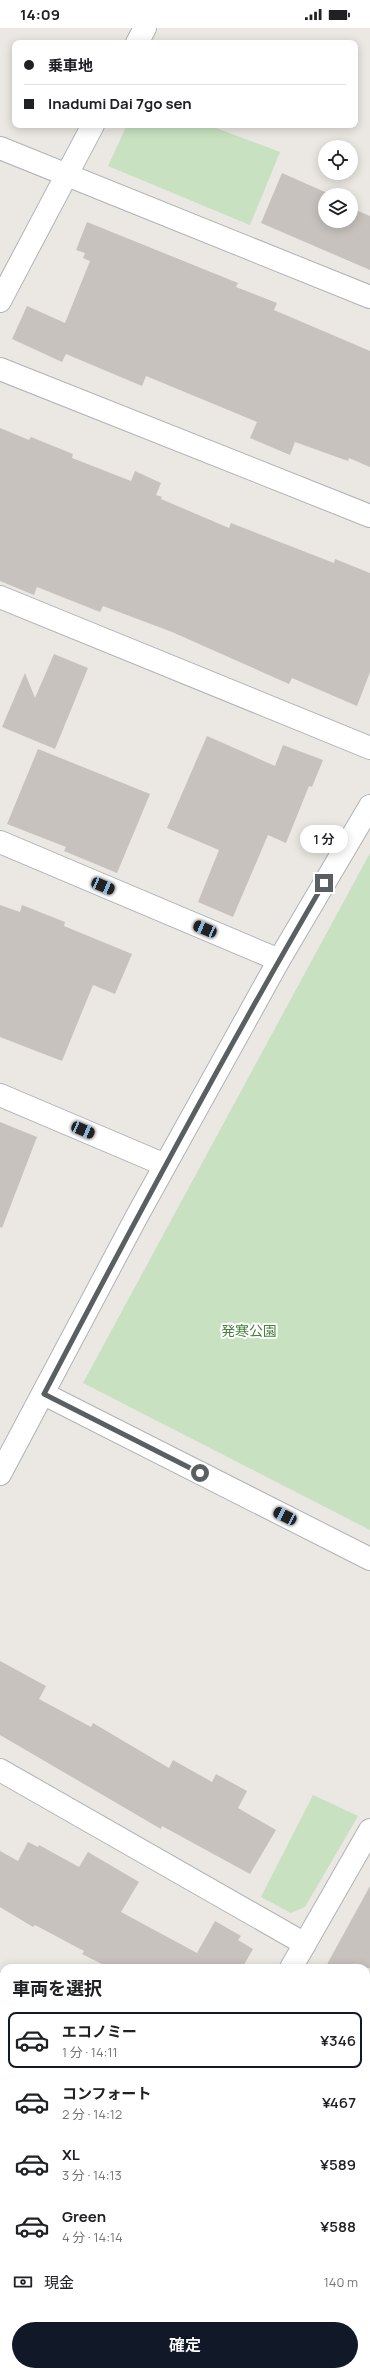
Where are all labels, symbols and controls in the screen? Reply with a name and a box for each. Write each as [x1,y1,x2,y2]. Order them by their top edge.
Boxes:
text: 14:09 [20,4,60,25]
text: 乗車地 [48,55,93,76]
text: Inadumi Dai 7go sen [48,93,192,114]
map controls [318,140,358,228]
button: locate [318,140,358,180]
button: layers [318,188,358,228]
callout: 1 分 [300,825,348,853]
text: 1 分 [313,830,335,848]
route end [315,874,333,892]
car [90,876,116,896]
car [192,919,218,939]
car [70,1120,96,1140]
park label: 発寒公園 [221,1321,277,1340]
route start [191,1464,209,1482]
car [272,1505,298,1527]
text: 車両を選択 [12,1976,102,2000]
text: エコノミー [62,2021,137,2042]
icon: car [14,2022,50,2058]
text: ¥346 [320,2030,356,2051]
text: 1 分 · 14:11 [62,2043,118,2061]
text: コンフォート [62,2083,152,2104]
icon: car [14,2084,50,2120]
text: ¥467 [322,2092,356,2113]
text: 2 分 · 14:12 [62,2105,122,2123]
text: XL [62,2144,80,2165]
icon: car [14,2146,50,2182]
text: ¥589 [320,2154,356,2175]
text: 3 分 · 14:13 [62,2166,122,2184]
text: Green [62,2206,106,2227]
icon: car [14,2208,50,2244]
text: ¥588 [320,2216,356,2237]
text: 4 分 · 14:14 [62,2228,123,2246]
icon: cash [12,2271,34,2293]
text: 現金 [44,2272,74,2293]
text: 140 m [324,2273,358,2291]
button: 確定 [12,2322,358,2368]

